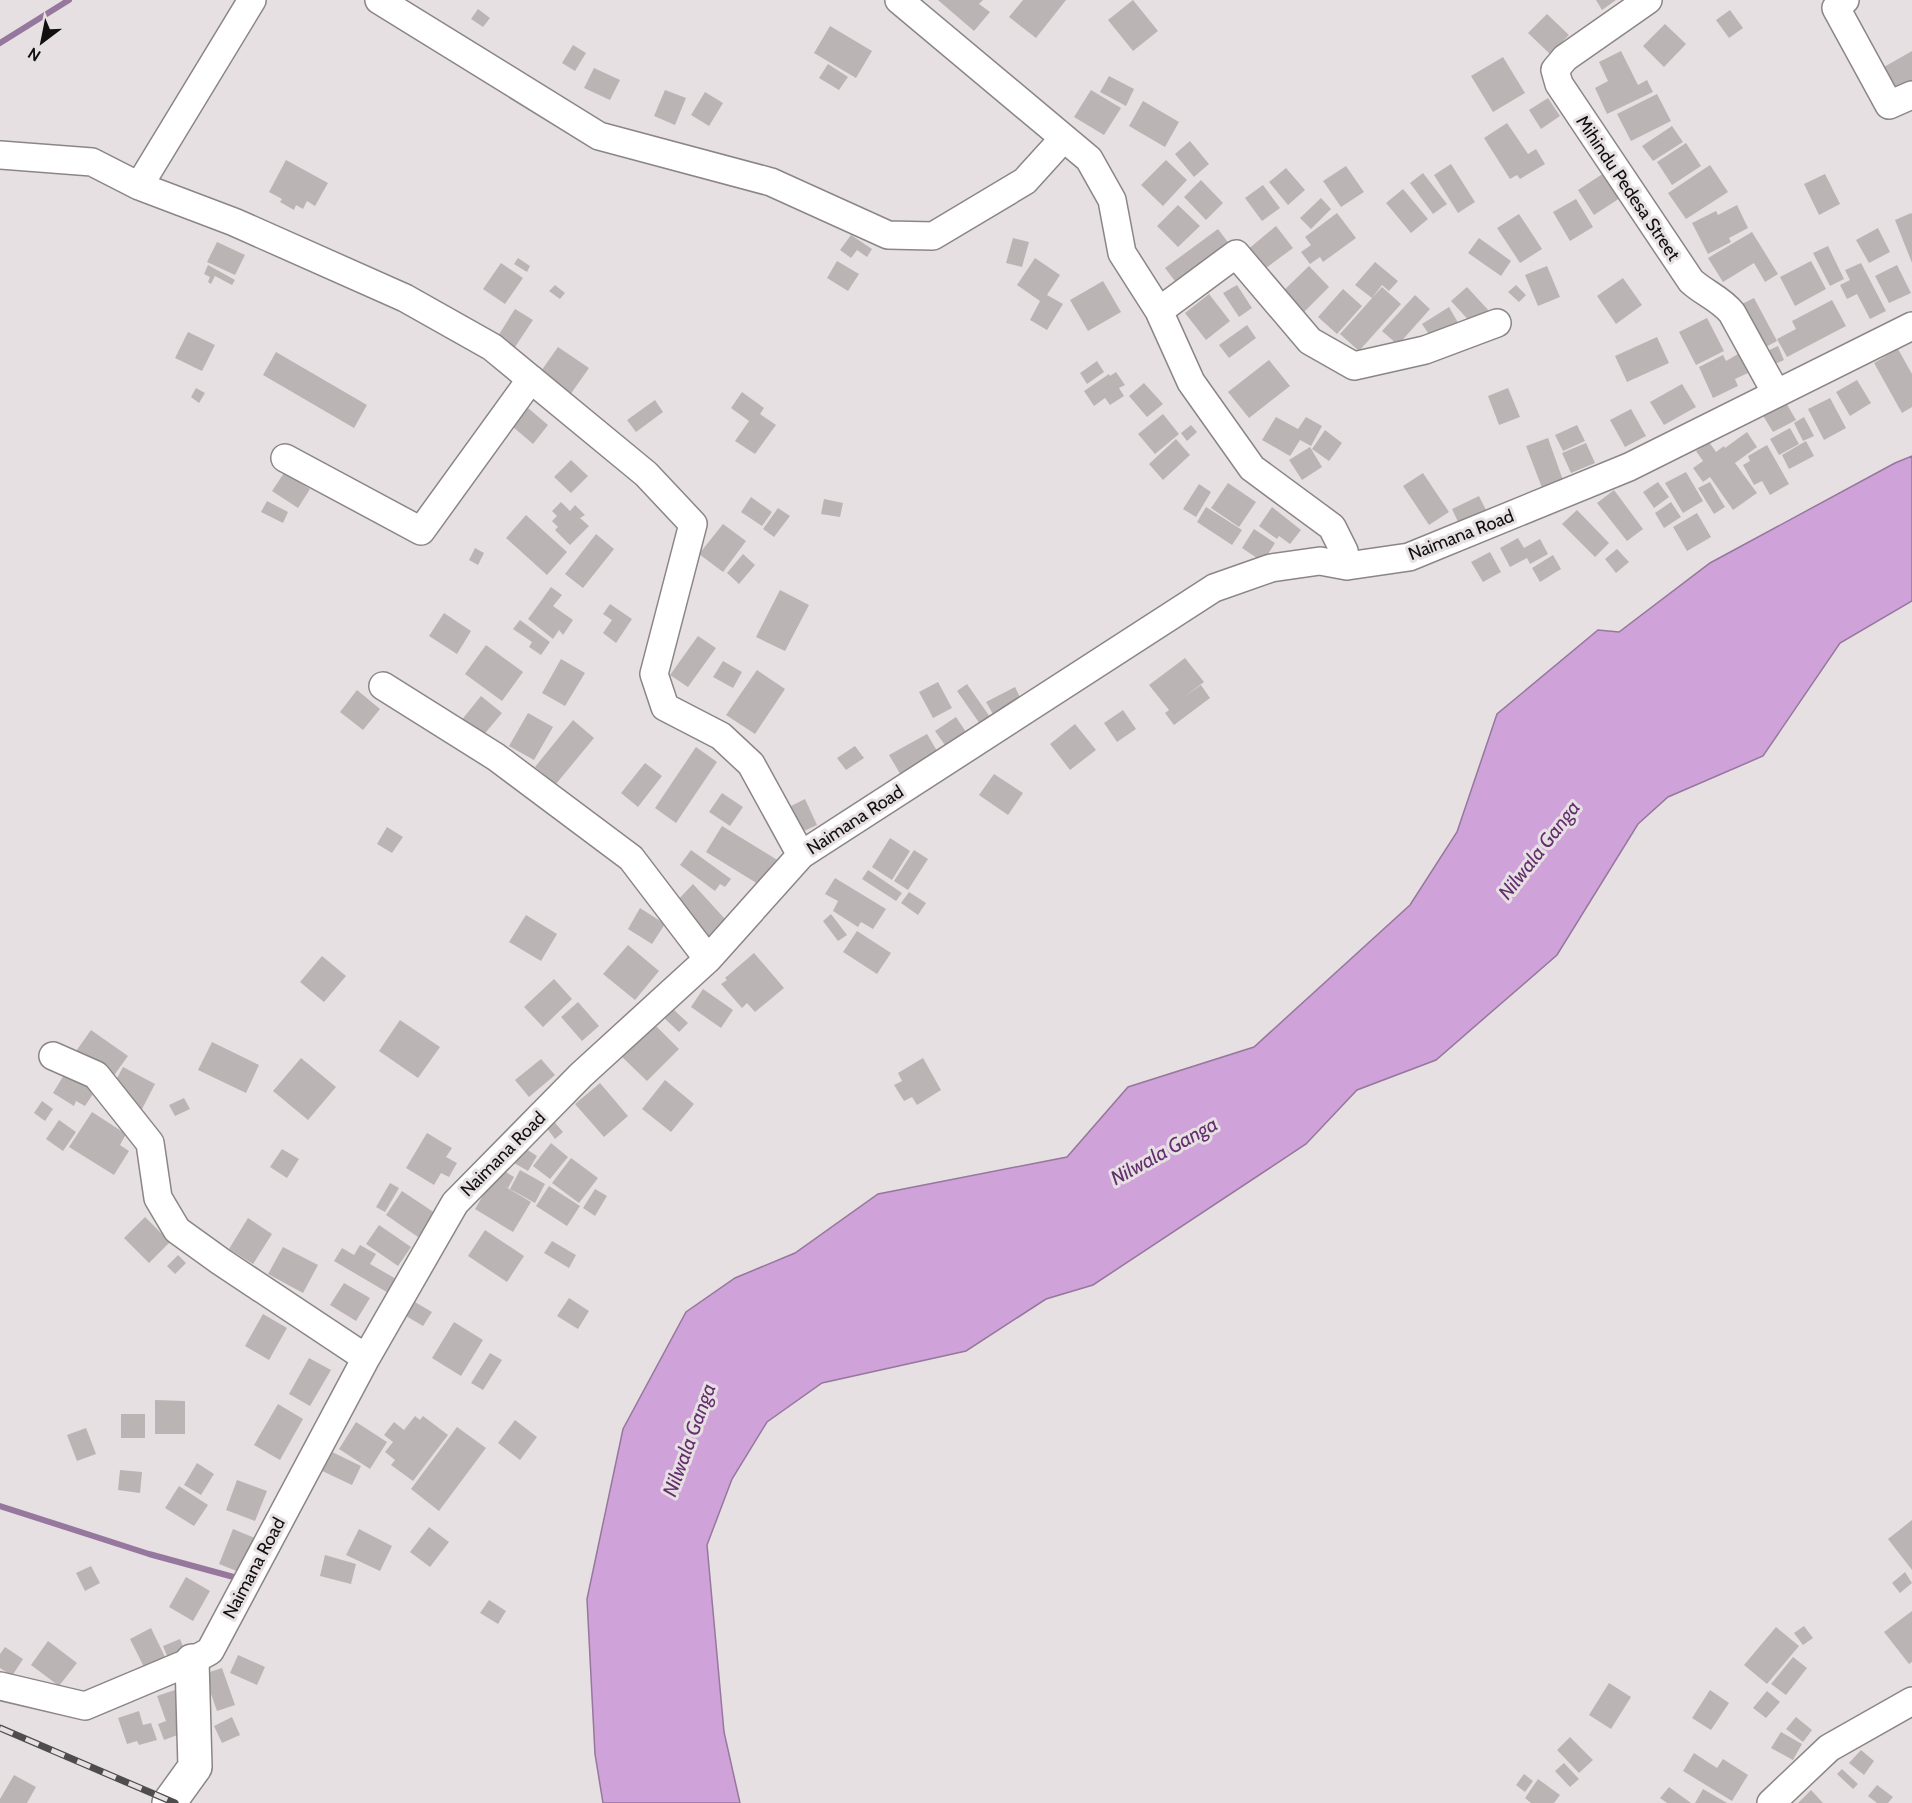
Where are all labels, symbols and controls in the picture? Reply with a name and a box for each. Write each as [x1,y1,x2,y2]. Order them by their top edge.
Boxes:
north arrow [12,12,72,72]
text: N [24,43,44,65]
street label: Mihindu Pedesa Street [1571,111,1685,265]
street label: Naimana Road [1405,505,1517,565]
street label: Naimana Road [802,781,908,859]
water label: Nilwala Ganga [1493,796,1585,904]
street label: Naimana Road [456,1107,550,1201]
water label: Nilwala Ganga [1106,1112,1222,1190]
water label: Nilwala Ganga [657,1380,721,1500]
street label: Naimana Road [218,1514,290,1622]

